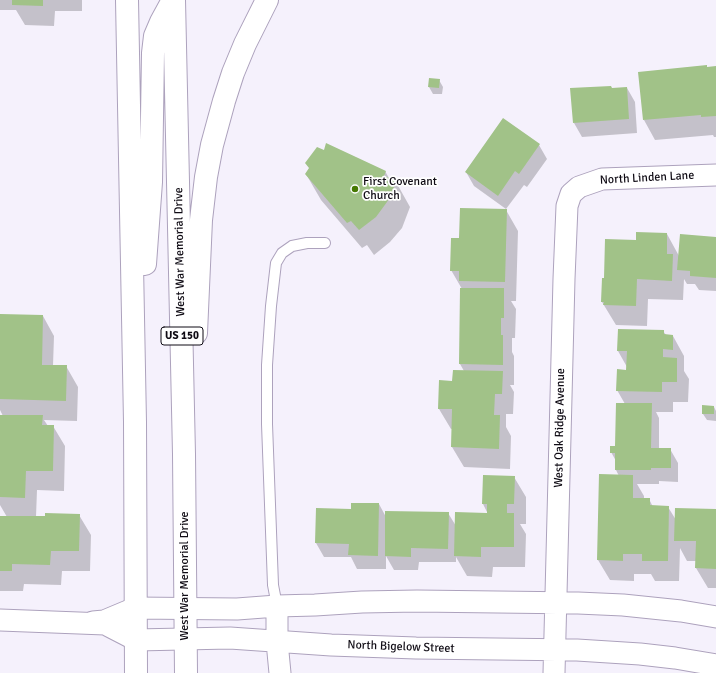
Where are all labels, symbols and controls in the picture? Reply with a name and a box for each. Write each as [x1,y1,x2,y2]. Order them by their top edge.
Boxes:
street label: North Linden Lane [599,168,695,188]
place label: First Covenant Church [363,175,437,203]
marker: First Covenant Church [350,184,360,194]
street label: West War Memorial Drive [172,187,188,317]
road number: US 150 [161,327,203,345]
street label: West Oak Ridge Avenue [552,368,568,488]
street label: West War Memorial Drive [178,511,192,641]
street label: North Bigelow Street [347,638,455,656]

